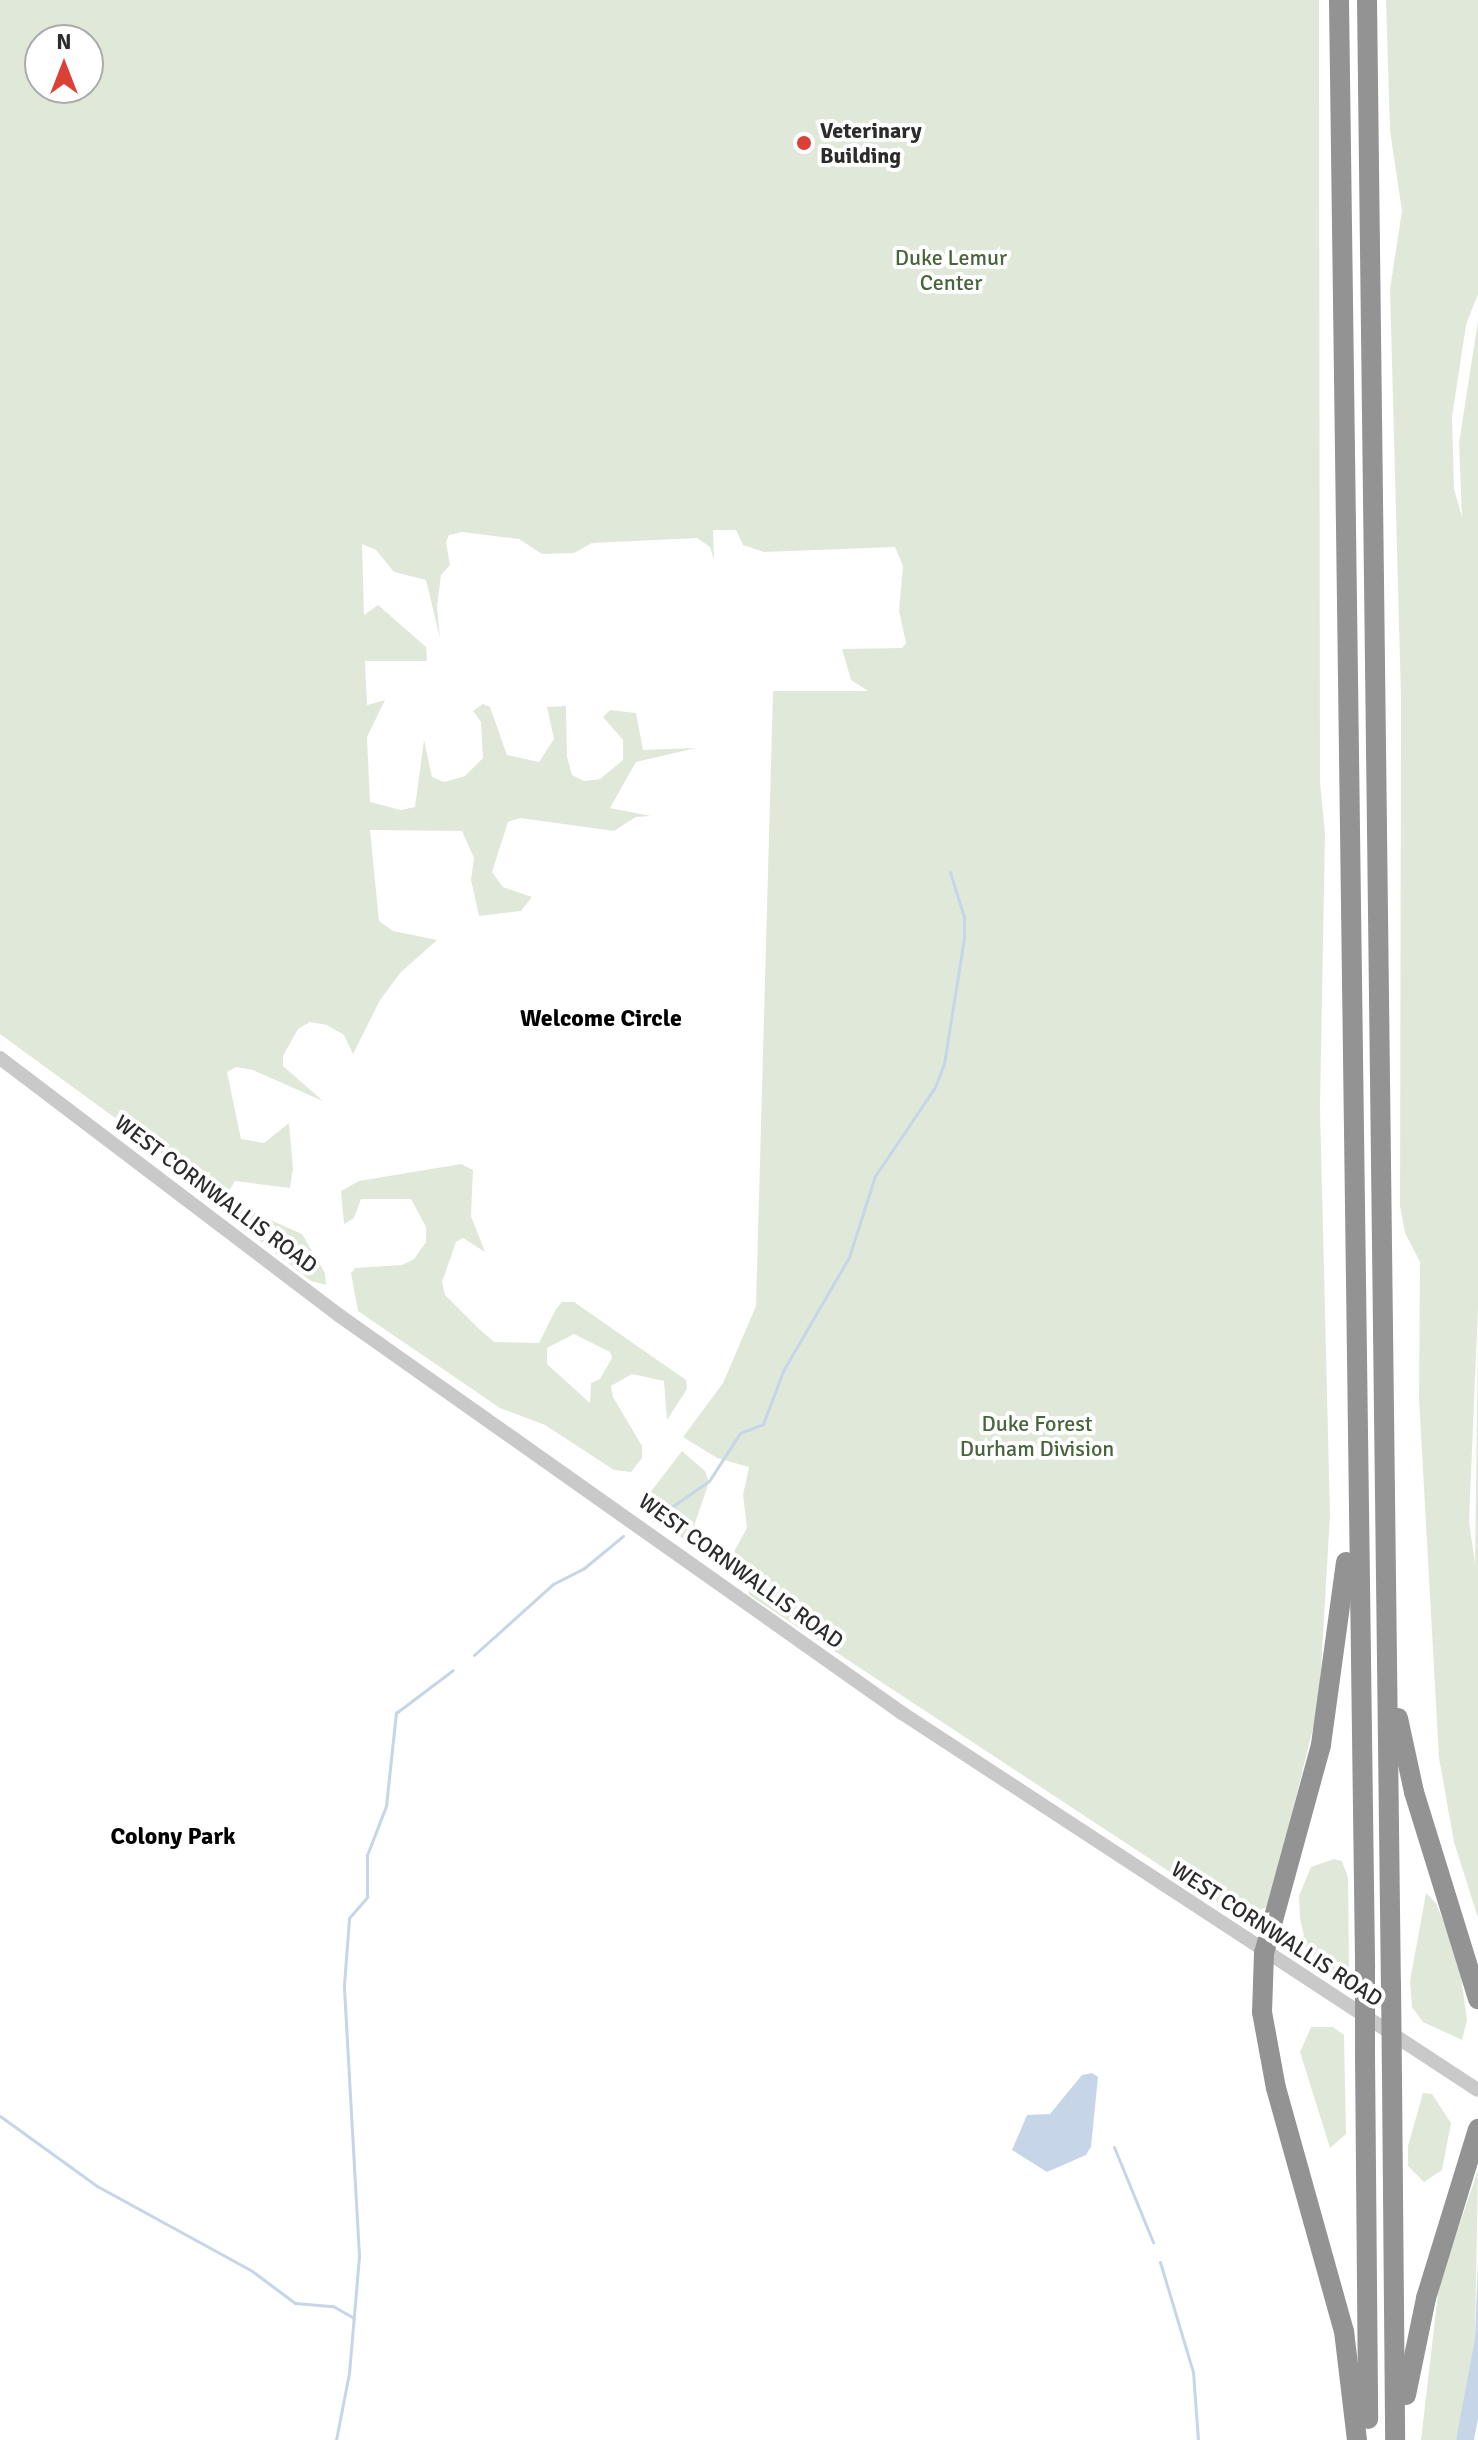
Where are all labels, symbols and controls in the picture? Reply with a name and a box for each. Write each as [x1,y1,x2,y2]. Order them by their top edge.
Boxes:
north arrow [24,24,104,104]
text: N [56,28,72,55]
place label: Veterinary Building [820,117,922,168]
marker: Veterinary Building [795,134,813,152]
park label: Duke Lemur Center [895,244,1007,296]
district label: Welcome Circle [520,1005,682,1033]
street label: WEST CORNWALLIS ROAD [110,1109,322,1279]
park label: Duke Forest Durham Division [960,1410,1114,1462]
street label: WEST CORNWALLIS ROAD [633,1488,849,1654]
district label: Colony Park [111,1823,235,1851]
street label: WEST CORNWALLIS ROAD [1166,1856,1388,2012]

